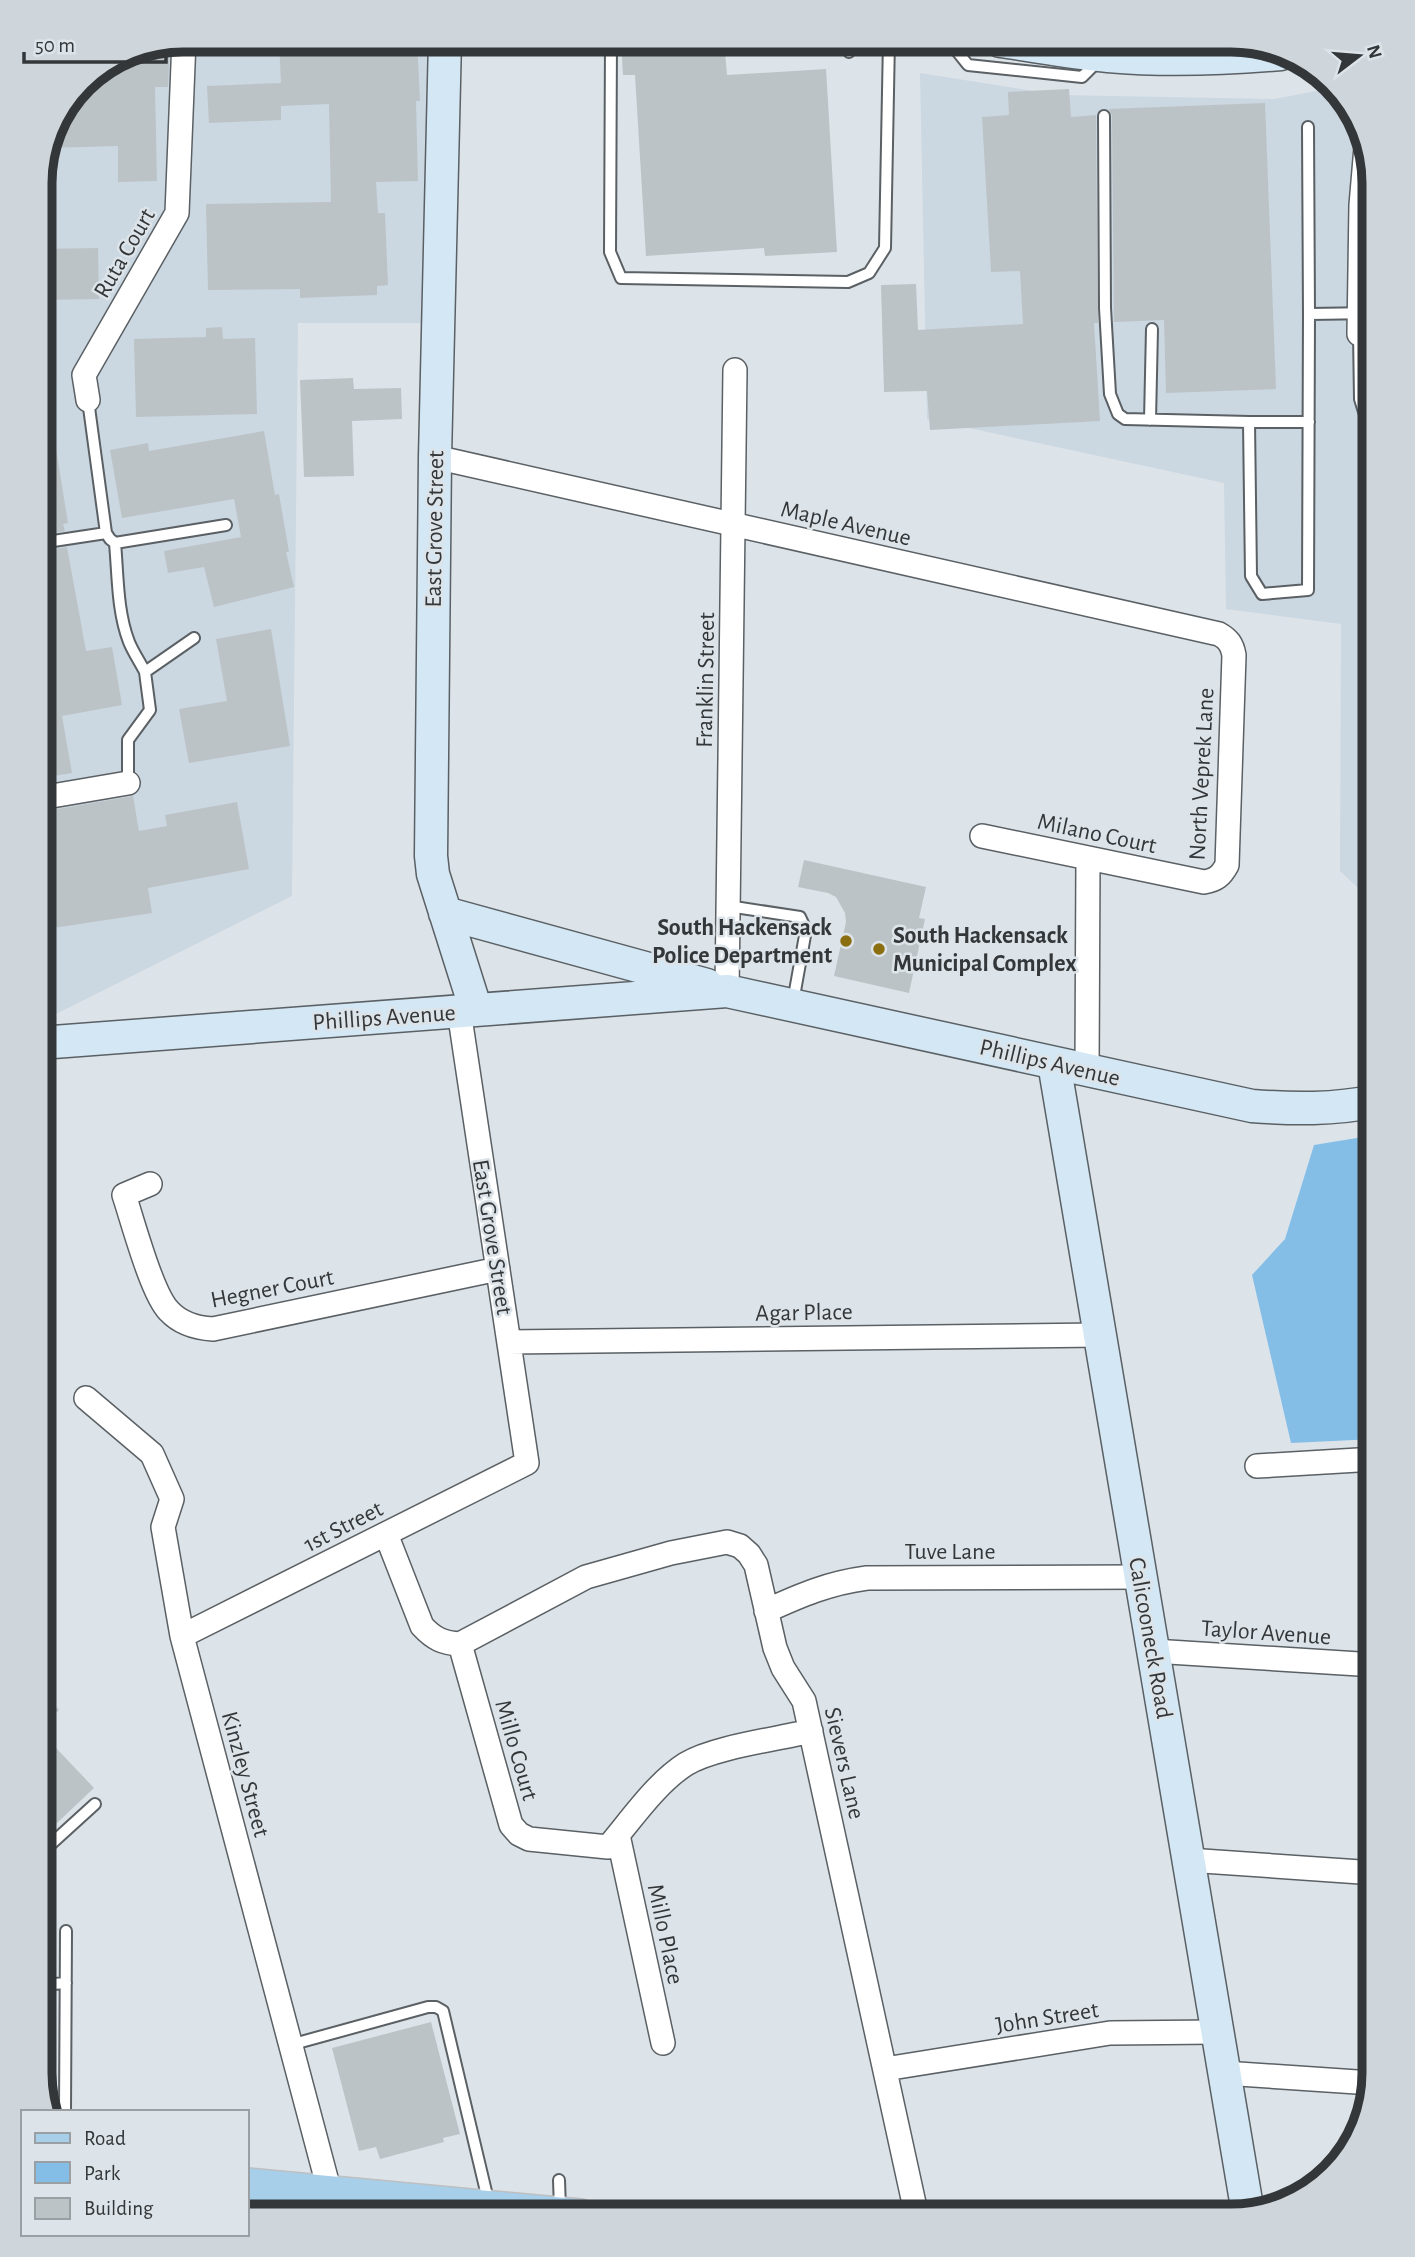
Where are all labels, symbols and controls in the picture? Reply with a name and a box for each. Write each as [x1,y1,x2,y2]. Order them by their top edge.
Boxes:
scale bar [24,21,166,65]
north arrow [1324,21,1394,91]
text: 50 m [35,35,75,56]
text: N [1363,43,1385,61]
street label: Ruta Court [90,204,160,302]
street label: East Grove Street [422,450,448,608]
street label: Maple Avenue [778,497,913,551]
street label: Franklin Street [693,612,719,748]
street label: North Veprek Lane [1185,687,1219,861]
street label: Milano Court [1035,810,1159,858]
place label: South Hackensack Police Department [652,916,832,968]
place label: South Hackensack Municipal Complex [893,924,1077,976]
marker: South Hackensack Police Department [838,933,854,949]
marker: South Hackensack Municipal Complex [871,941,887,957]
street label: Phillips Avenue [312,1001,456,1035]
street label: Phillips Avenue [977,1035,1122,1091]
street label: East Grove Street [468,1158,516,1317]
street label: Hegner Court [209,1265,336,1313]
street label: Agar Place [755,1300,853,1326]
street label: 1st Street [300,1497,387,1557]
street label: Tuve Lane [904,1540,996,1564]
street label: Calicooneck Road [1124,1556,1176,1721]
street label: Taylor Avenue [1200,1616,1332,1650]
street label: Millo Court [490,1697,542,1804]
street label: Sievers Lane [820,1705,869,1821]
street label: Kinzley Street [217,1709,273,1840]
street label: Millo Place [643,1882,687,1987]
street label: John Street [994,1998,1101,2038]
legend [21,2110,248,2236]
text: Road [84,2128,126,2149]
text: Park [84,2163,121,2184]
text: Building [84,2198,154,2219]

